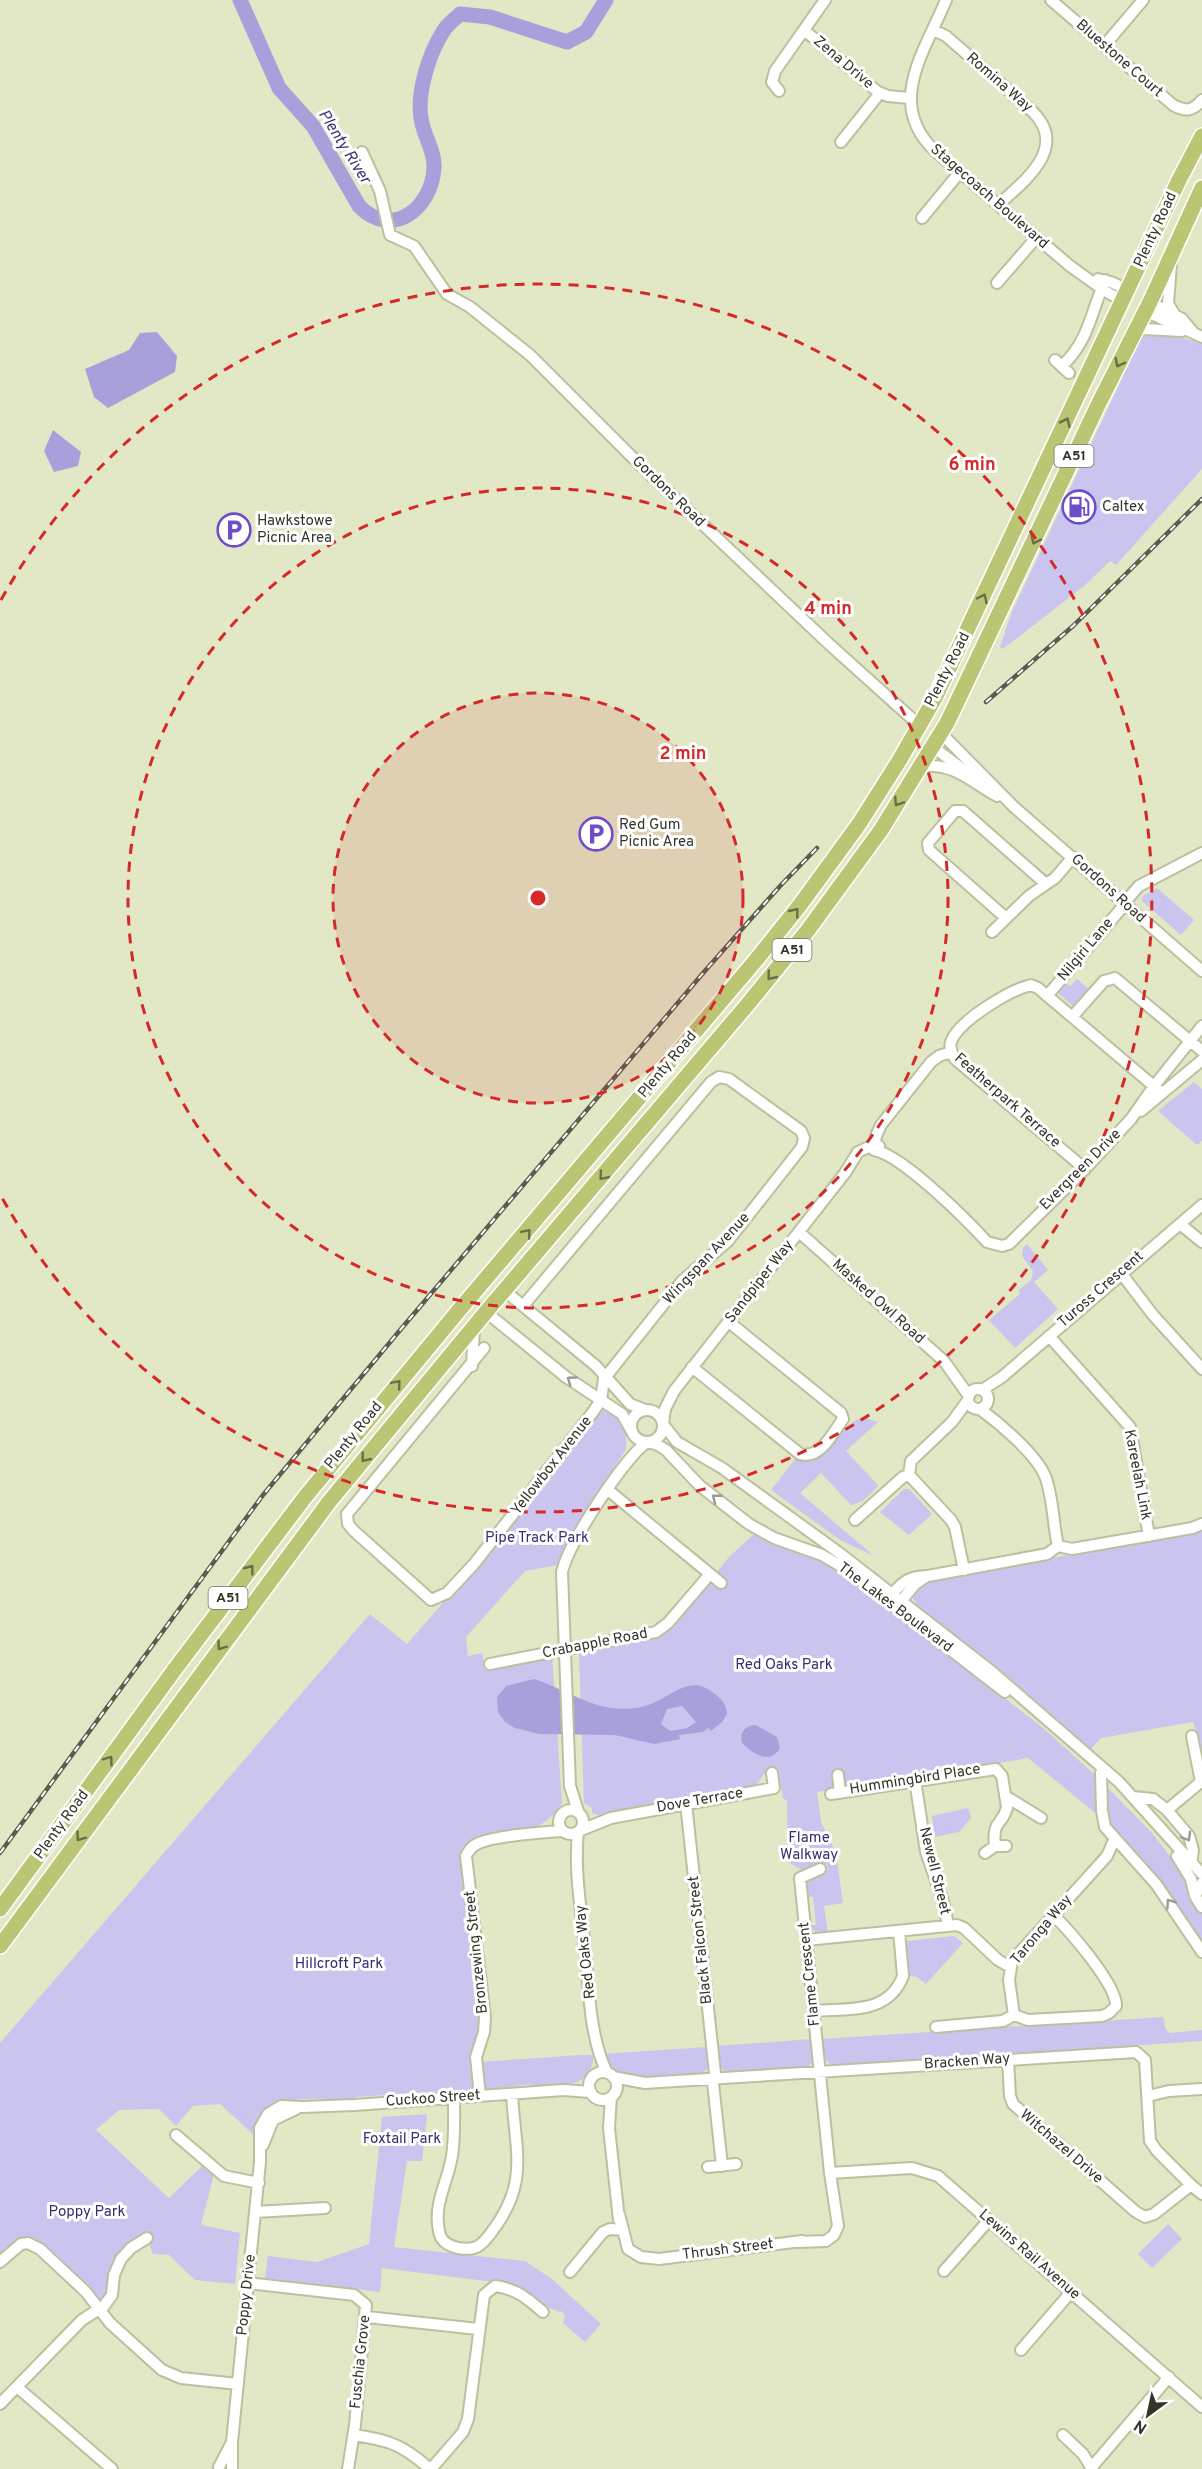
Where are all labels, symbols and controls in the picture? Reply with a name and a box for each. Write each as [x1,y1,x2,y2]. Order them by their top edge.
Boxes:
street label: Bluestone Court [1071,16,1167,102]
street label: Zena Drive [809,32,877,94]
street label: Romina Way [962,49,1036,117]
water label: Plenty River [313,106,376,190]
street label: Stagecoach Boulevard [926,140,1052,254]
street label: Plenty Road [1130,189,1182,271]
one-way arrow [1115,357,1126,368]
one-way arrow [1059,417,1071,428]
road number: A51 [1054,445,1094,467]
street label: Gordons Road [627,452,709,532]
text: 6 min [948,454,996,477]
fuel station icon: Caltex [1061,489,1097,525]
place label: Caltex [1102,498,1145,517]
parking icon: Hawkstowe Picnic Area [216,512,252,548]
place label: Hawkstowe Picnic Area [257,512,332,548]
one-way arrow [1030,533,1042,544]
one-way arrow [976,594,988,605]
text: 4 min [804,598,852,621]
street label: Plenty Road [921,629,975,711]
text: 2 min [659,743,707,766]
one-way arrow [895,796,906,807]
parking icon: Red Gum Picnic Area [578,816,614,852]
place label: Red Gum Picnic Area [619,816,694,852]
street label: Gordons Road [1067,850,1149,928]
centre of rings [528,888,548,908]
one-way arrow [787,908,798,919]
street label: Nilgiri Lane [1054,914,1118,986]
road number: A51 [772,939,812,961]
one-way arrow [767,970,778,981]
street label: Plenty Road [635,1028,701,1102]
street label: Featherpark Terrace [950,1050,1064,1152]
street label: Evergreen Drive [1036,1125,1126,1215]
one-way arrow [599,1169,610,1180]
street label: Wingspan Avenue [660,1209,754,1309]
one-way arrow [520,1229,531,1240]
street label: Sandpiper Way [722,1237,798,1327]
street label: Tuross Crescent [1054,1248,1148,1332]
street label: Masked Owl Road [828,1255,928,1349]
one-way arrow [566,1376,577,1387]
one-way arrow [390,1380,401,1391]
street label: Plenty Road [321,1398,387,1474]
street label: Yellowbox Avenue [507,1413,597,1519]
street label: Kareelah Link [1119,1428,1155,1522]
one-way arrow [361,1451,372,1462]
one-way arrow [711,1495,722,1506]
park label: Pipe Track Park [485,1529,589,1548]
street label: The Lakes Boulevard [834,1559,956,1657]
one-way arrow [242,1565,253,1576]
road number: A51 [208,1587,248,1609]
street label: Crabapple Road [541,1624,649,1664]
one-way arrow [217,1639,228,1650]
park label: Red Oaks Park [735,1656,833,1675]
one-way arrow [102,1756,113,1767]
street label: Hummingbird Place [848,1760,982,1800]
street label: Dove Terrace [655,1784,745,1818]
street label: Plenty Road [30,1786,94,1864]
street label: Newell Street [914,1825,954,1917]
park label: Flame Walkway [780,1829,838,1865]
one-way arrow [76,1830,87,1841]
one-way arrow [1180,1830,1191,1841]
street label: Black Falcon Street [685,1875,717,2005]
street label: Bronzewing Street [461,1889,493,2015]
street label: Taronga Way [1007,1891,1077,1969]
one-way arrow [1166,1899,1177,1910]
street label: Red Oaks Way [572,1904,600,2000]
street label: Flame Crescent [795,1921,825,2027]
park label: Hillcroft Park [295,1955,383,1974]
street label: Bracken Way [923,2050,1011,2074]
street label: Cuckoo Street [385,2086,481,2112]
street label: Witchazel Drive [1015,2106,1107,2188]
park label: Foxtail Park [363,2130,441,2149]
park label: Poppy Park [48,2203,126,2222]
street label: Lewins Rail Avenue [974,2206,1084,2304]
street label: Thrush Street [681,2235,775,2265]
street label: Poppy Drive [233,2253,261,2337]
street label: Fuschia Grove [347,2314,375,2410]
north arrow [1118,2385,1178,2445]
text: N [1131,2414,1151,2437]

